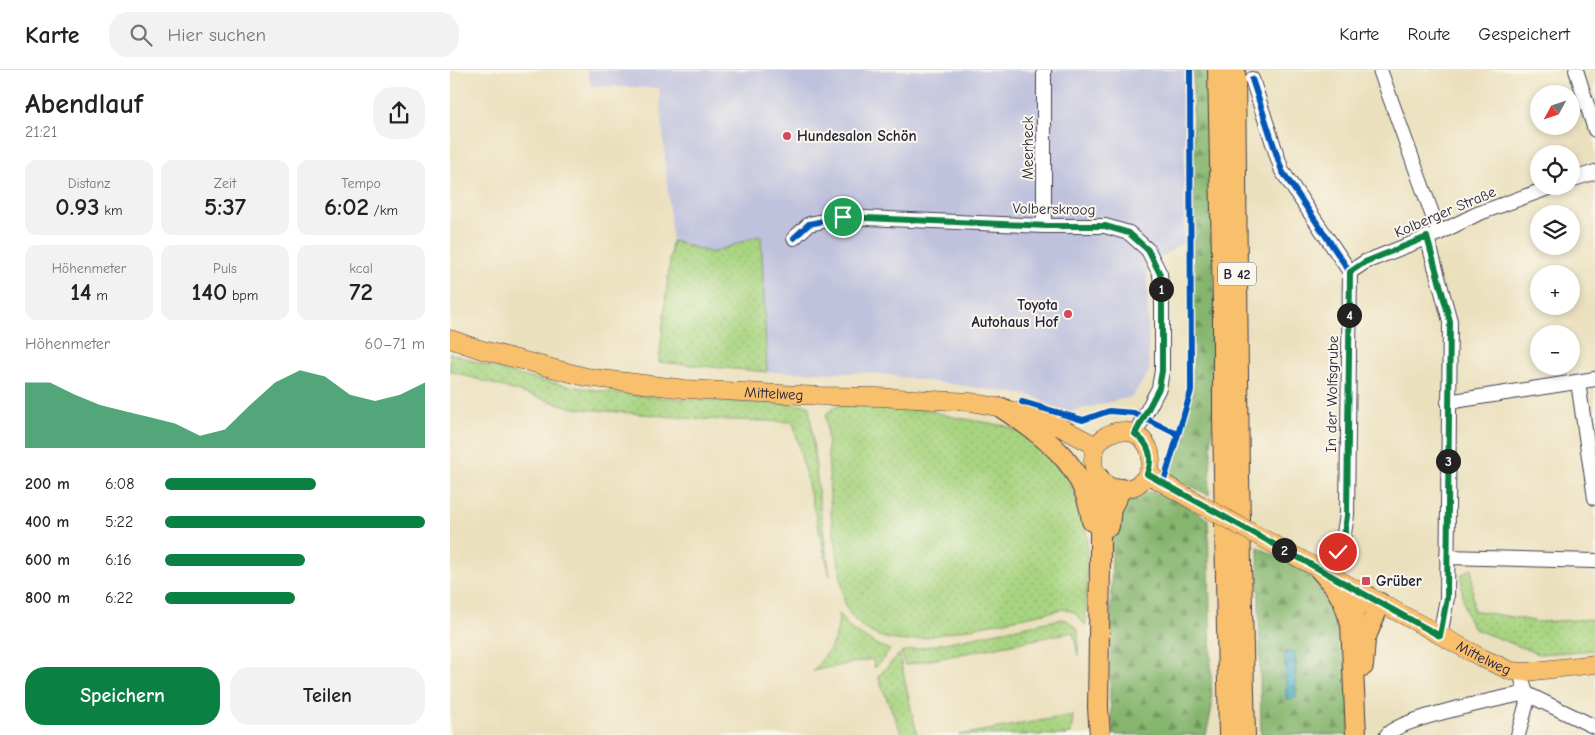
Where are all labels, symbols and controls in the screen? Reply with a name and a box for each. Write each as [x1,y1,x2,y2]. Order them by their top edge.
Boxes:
search box [109,12,459,57]
text: Karte [25,21,79,49]
icon: search [127,21,155,49]
text: Hier suchen [167,24,266,46]
text: Karte [1339,24,1379,45]
text: Route [1407,24,1450,45]
text: Gespeichert [1478,24,1570,45]
north arrow [1530,85,1580,135]
map controls [1530,85,1580,375]
button: share [373,87,425,139]
text: Abendlauf [25,88,143,120]
street label: Meerheck [1019,115,1037,180]
text: 21:21 [25,123,57,141]
place label: Hundesalon Schön [797,127,917,145]
marker: Hundesalon Schön [781,130,793,142]
button: locate [1530,145,1580,195]
text: Distanz [68,175,110,192]
text: Zeit [214,175,236,192]
text: Tempo [341,175,381,192]
street label: Kolberger Straße [1392,182,1499,241]
text: 0.93 [55,192,100,221]
text: 5:37 [204,192,246,221]
text: 6:02 [324,192,369,221]
pin [822,196,864,238]
street label: Volberskroog [1012,199,1096,219]
text: km [100,202,123,219]
text: /km [369,202,398,219]
icon: arrive [829,203,857,231]
button: layers [1530,205,1580,255]
text: Höhenmeter [52,260,126,277]
text: Puls [213,260,237,277]
text: kcal [349,260,373,277]
road number: B 42 [1218,262,1256,285]
button: + [1530,265,1580,315]
pin: 1 [1148,276,1174,302]
text: 14 [70,277,92,306]
text: 140 [192,277,227,306]
text: 72 [349,277,373,306]
text: 1 [1159,281,1164,298]
text: m [92,287,108,304]
text: bpm [227,287,258,304]
place label: Toyota Autohaus Hof [971,296,1059,331]
pin: 4 [1336,302,1362,328]
text: 4 [1346,307,1353,324]
marker: Toyota Autohaus Hof [1062,308,1074,320]
button: − [1530,325,1580,375]
text: Höhenmeter [25,335,110,353]
text: 60–71 m [365,335,425,353]
street label: In der Wolfsgrube [1322,335,1342,453]
street label: Mittelweg [744,383,804,404]
pin: 3 [1436,448,1460,474]
text: 3 [1445,453,1452,470]
text: 200 m [25,475,70,493]
text: 6:08 [105,475,135,493]
text: 400 m [25,513,69,531]
text: 5:22 [105,513,133,531]
pin [1317,531,1359,573]
pin: 2 [1272,538,1296,562]
icon: check [1324,538,1352,566]
text: 2 [1281,542,1288,559]
text: 600 m [25,551,70,569]
text: 6:16 [105,551,132,569]
place label: Grüber [1376,572,1422,590]
marker: Grüber [1360,575,1372,587]
text: 800 m [25,589,70,607]
text: 6:22 [105,589,133,607]
street label: Mittelweg [1453,637,1514,679]
button: Speichern [25,667,220,725]
button: Teilen [230,667,425,725]

